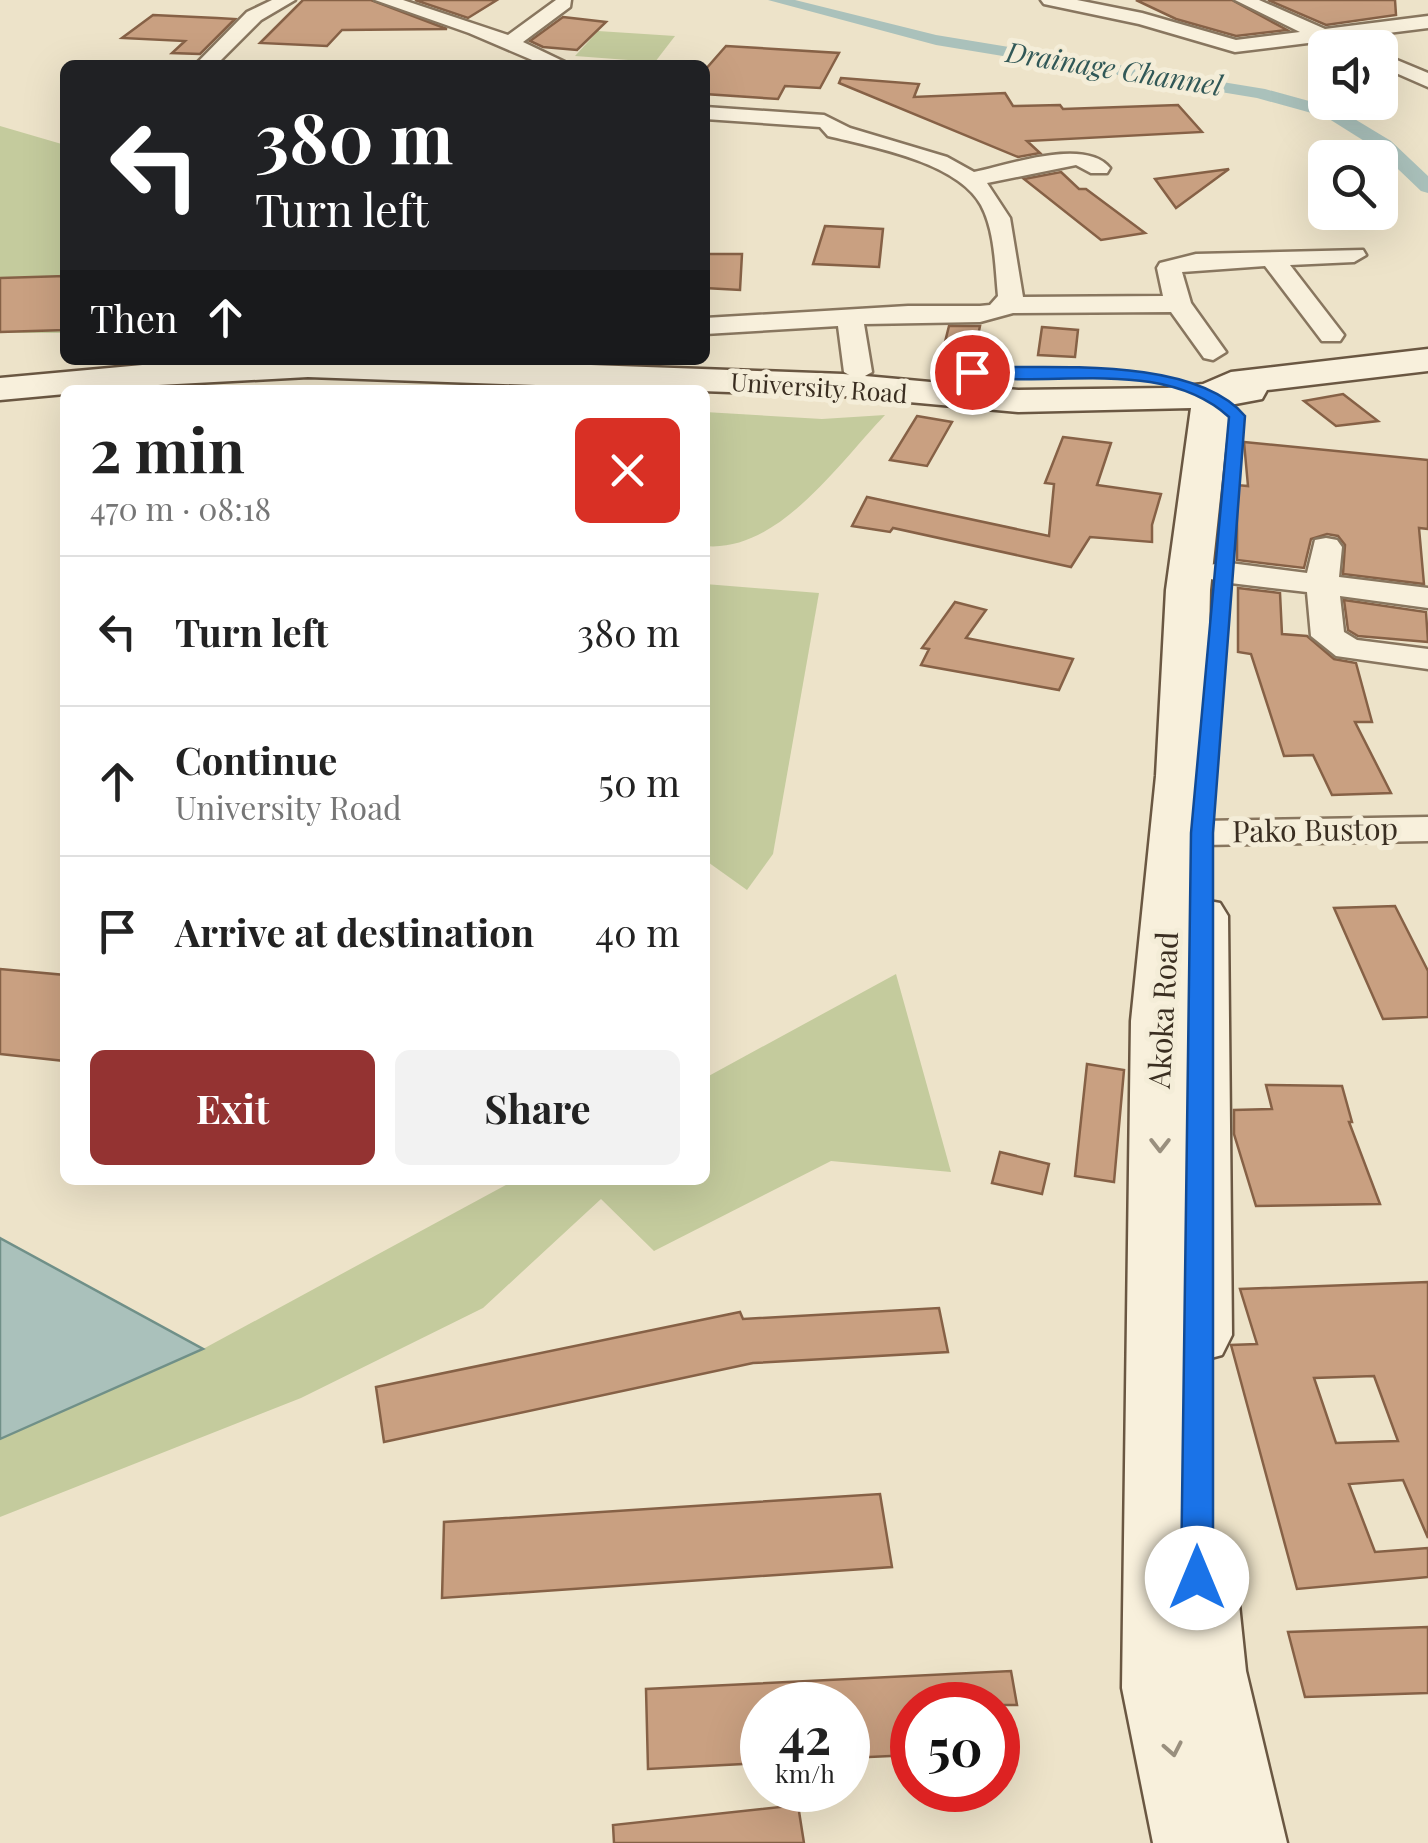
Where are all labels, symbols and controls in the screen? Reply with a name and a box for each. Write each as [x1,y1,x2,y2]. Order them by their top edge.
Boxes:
map controls [1308,30,1398,230]
button: sound [1308,30,1398,120]
water label: Drainage Channel [1003,32,1226,103]
text: 380 m [255,88,453,182]
icon: left [90,100,220,230]
button: search [1308,140,1398,230]
text: Turn left [255,178,429,238]
icon: ahead [198,290,253,345]
text: Then [90,292,178,343]
pin [930,330,1015,415]
icon: arrive [945,345,1000,400]
street label: University Road [730,364,909,409]
text: 2 min [90,408,245,488]
button: close [575,418,680,523]
text: 470 m · 08:18 [90,486,271,529]
icon: left [90,604,145,659]
text: Turn left [175,606,328,657]
text: 380 m [577,606,680,657]
text: Continue [175,734,337,785]
icon: ahead [90,754,145,809]
text: 50 m [598,756,680,807]
text: University Road [175,785,402,828]
street label: Pako Bustop [1232,808,1398,850]
icon: arrive [90,904,145,959]
text: Arrive at destination [175,906,534,957]
text: 40 m [595,906,680,957]
street label: Akoka Road [1138,930,1186,1090]
button: Exit [90,1050,375,1165]
button: Share [395,1050,680,1165]
one-way arrow [1149,1138,1171,1153]
position arrow [1145,1526,1249,1630]
speed limit sign: 50 [890,1682,1020,1812]
text: 42 [779,1701,831,1768]
one-way arrow [1162,1741,1183,1757]
text: km/h [775,1756,835,1789]

